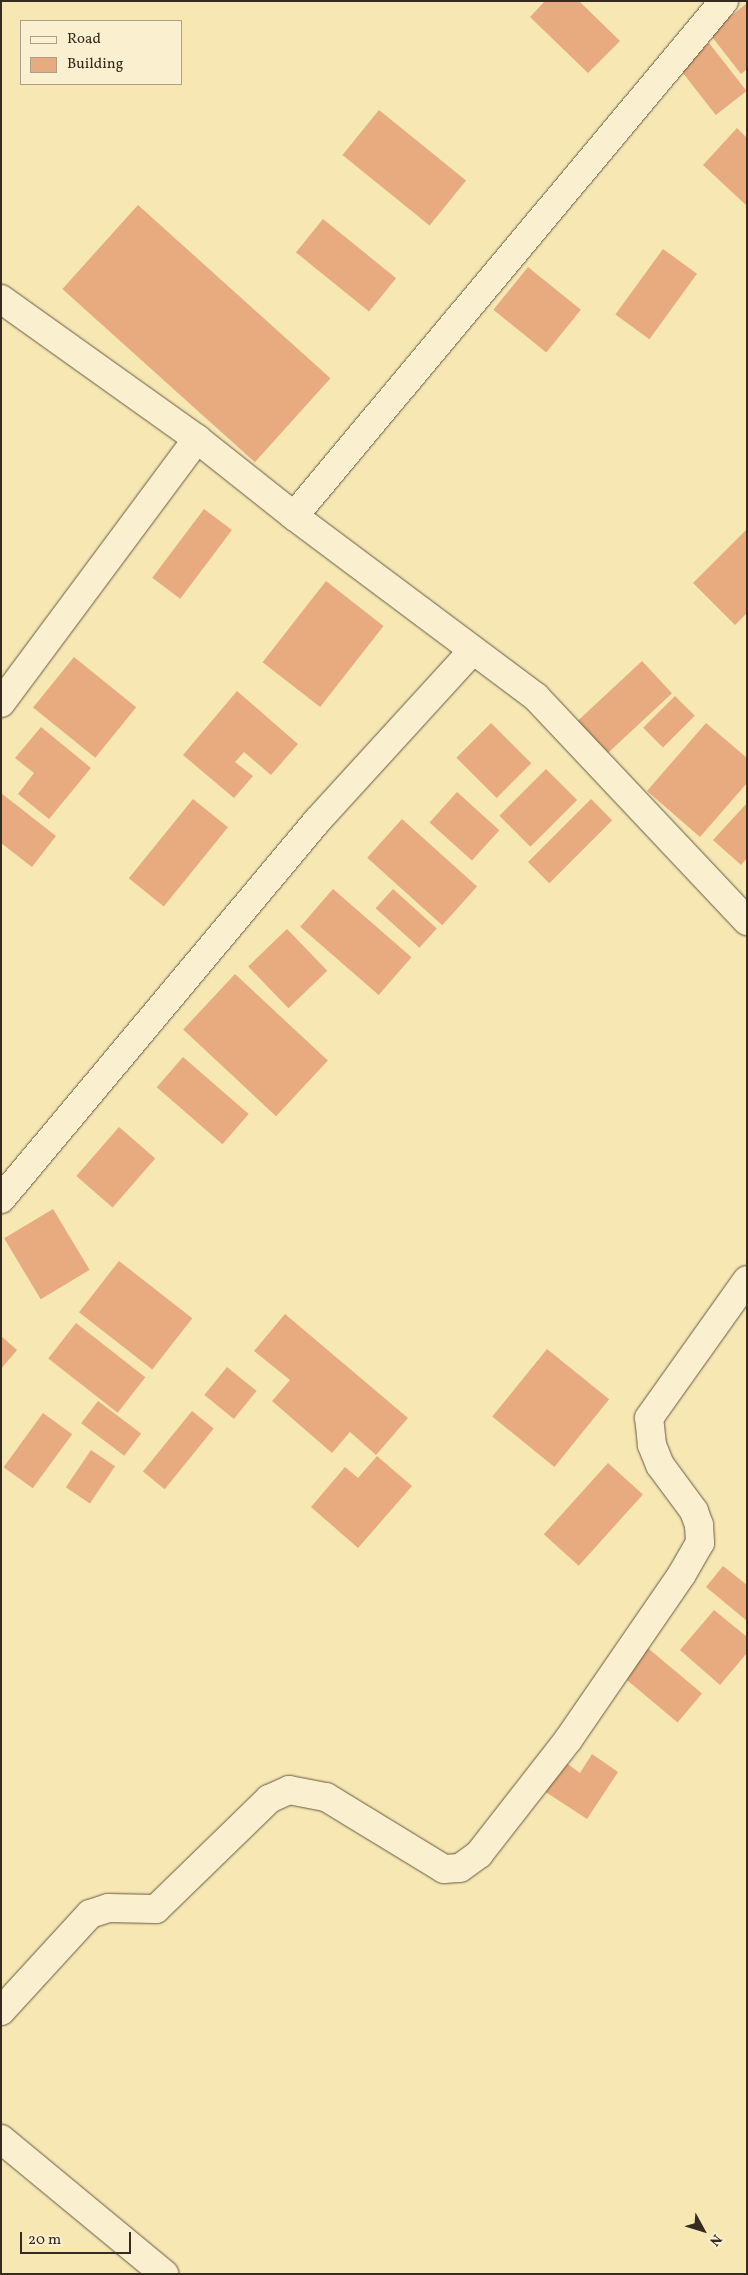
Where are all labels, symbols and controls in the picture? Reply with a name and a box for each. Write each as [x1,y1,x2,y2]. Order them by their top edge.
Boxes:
legend [20,20,182,85]
text: Road [67,29,101,50]
text: Building [67,54,123,75]
north arrow [678,2205,728,2255]
scale bar [22,2222,134,2254]
text: 20 m [28,2230,61,2251]
text: N [704,2230,726,2250]

